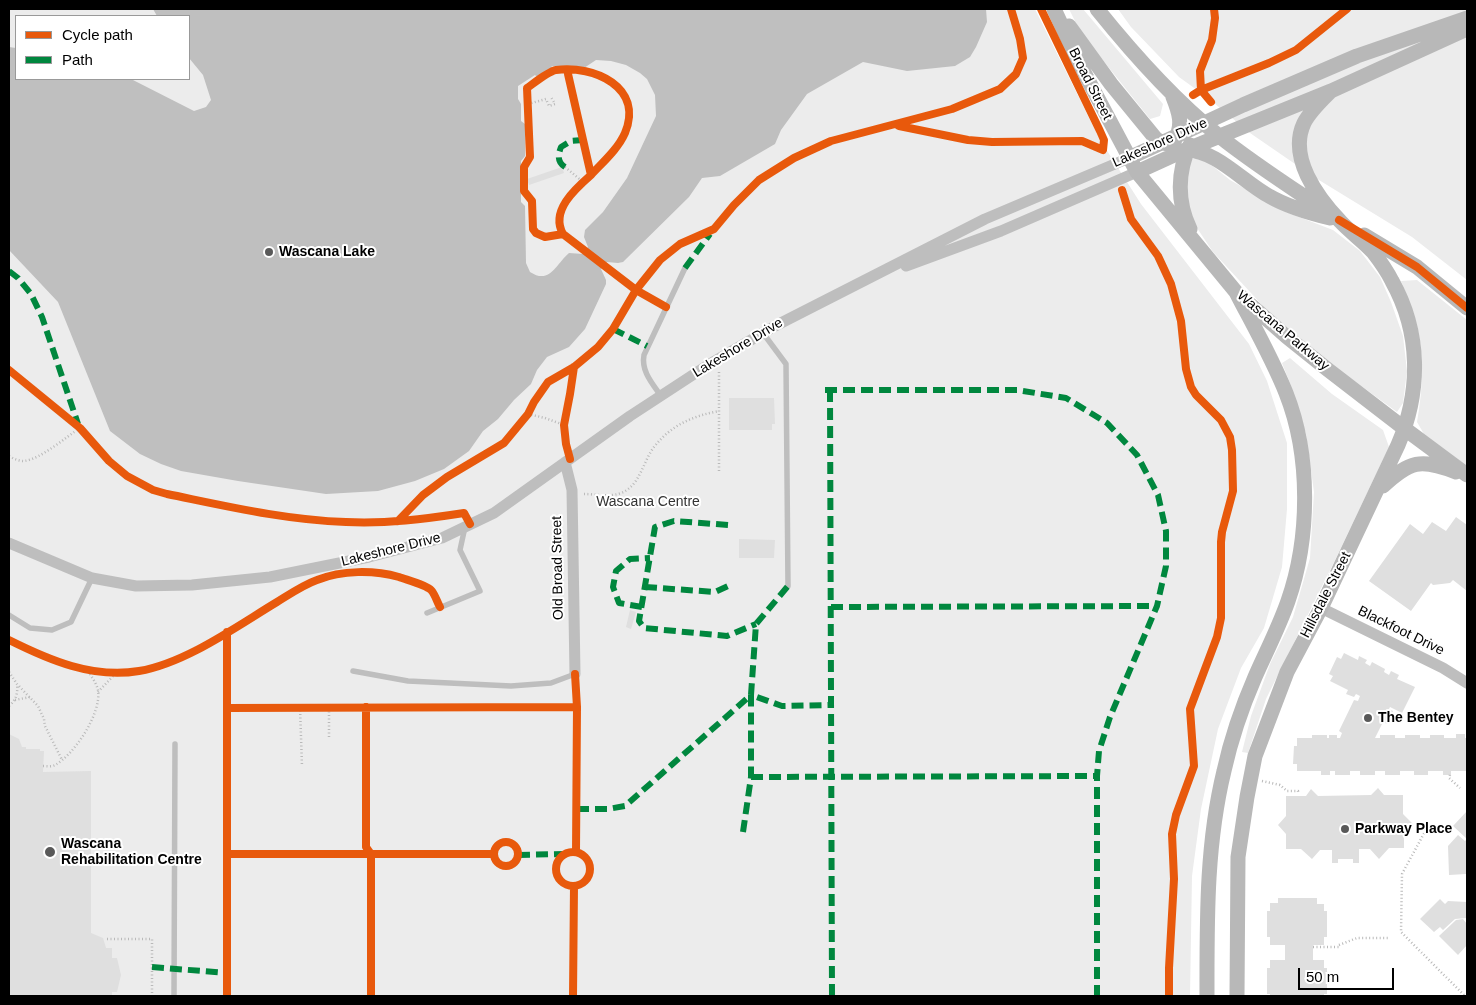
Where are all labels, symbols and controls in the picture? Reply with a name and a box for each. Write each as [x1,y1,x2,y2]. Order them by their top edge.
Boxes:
legend [15,15,190,80]
text: Cycle path [62,26,133,43]
street label: Broad Street [1065,45,1115,123]
text: Path [62,51,93,68]
street label: Lakeshore Drive [1110,115,1210,171]
place label: Wascana Lake [279,244,375,260]
marker: Wascana Lake [263,246,275,258]
street label: Wascana Parkway [1233,287,1333,375]
street label: Lakeshore Drive [690,315,786,381]
park label: Wascana Centre [596,494,700,510]
street label: Old Broad Street [549,516,567,620]
street label: Lakeshore Drive [340,530,442,570]
street label: Hillsdale Street [1297,549,1355,641]
street label: Blackfoot Drive [1355,603,1447,659]
place label: The Bentey [1378,710,1453,726]
marker: The Bentey [1362,712,1374,724]
place label: Parkway Place [1355,821,1452,837]
marker: Parkway Place [1339,823,1351,835]
place label: Wascana Rehabilitation Centre [61,836,202,869]
marker: Wascana Rehabilitation Centre [43,845,57,859]
scale bar [1301,958,1397,990]
text: 50 m [1306,968,1339,985]

